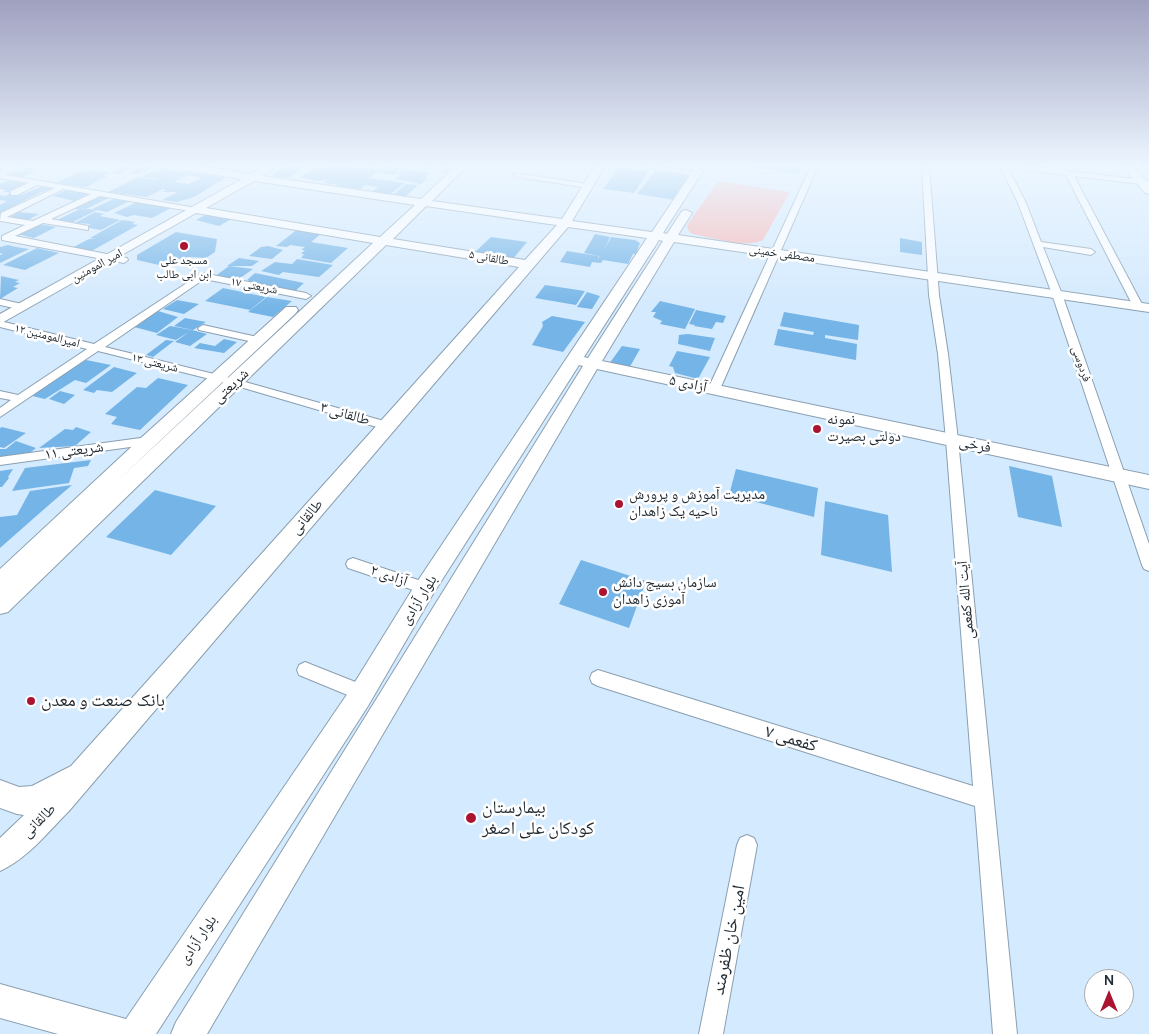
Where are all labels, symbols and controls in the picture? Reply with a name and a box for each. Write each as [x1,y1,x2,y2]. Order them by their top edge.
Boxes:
marker: مسجد علی ابن ابی طالب [178,240,190,252]
street label: مصطفی خمینی [748,242,816,266]
street label: امیر المومنین [69,246,125,286]
street label: طالقانی ۵ [468,247,510,269]
place label: مسجد علی ابن ابی طالب [156,254,212,282]
street label: شریعتی ۱۷ [229,274,279,298]
street label: امیرالمومنین ۱۲ [13,321,81,351]
street label: فردوسی [1068,344,1094,384]
street label: شریعتی ۱۳ [130,350,180,376]
street label: شریعتی [209,365,253,407]
street label: آزادی ۵ [667,371,709,397]
street label: طالقانی ۳ [318,398,372,430]
place label: نمونه دولتی بصیرت [827,411,901,446]
marker: نمونه دولتی بصیرت [811,423,823,435]
street label: فرخی [957,433,993,457]
street label: شریعتی ۱۱ [43,438,105,464]
place label: مدیریت آموزش و پرورش ناحیه یک زاهدان [629,486,765,521]
street label: طالقانی [287,496,327,538]
marker: مدیریت آموزش و پرورش ناحیه یک زاهدان [613,498,625,510]
street label: آیت الله کفعمی [954,560,978,640]
street label: آزادی ۲ [368,561,410,591]
street label: بلوار آزادی [397,572,441,628]
place label: سازمان بسیج دانش آموزی زاهدان [613,574,716,609]
marker: سازمان بسیج دانش آموزی زاهدان [597,586,609,598]
place label: بانک صنعت و معدن [41,690,165,712]
marker: بانک صنعت و معدن [25,695,37,707]
street label: کفعمی ۷ [762,721,820,757]
place label: بیمارستان کودکان علی اصغر [482,797,594,840]
street label: طالقانی [18,800,60,842]
marker: بیمارستان کودکان علی اصغر [464,811,478,825]
street label: امین خان ظفرمند [708,883,750,997]
street label: بلوار آزادی [175,912,221,968]
north arrow [1084,969,1134,1019]
text: N [1104,970,1114,989]

